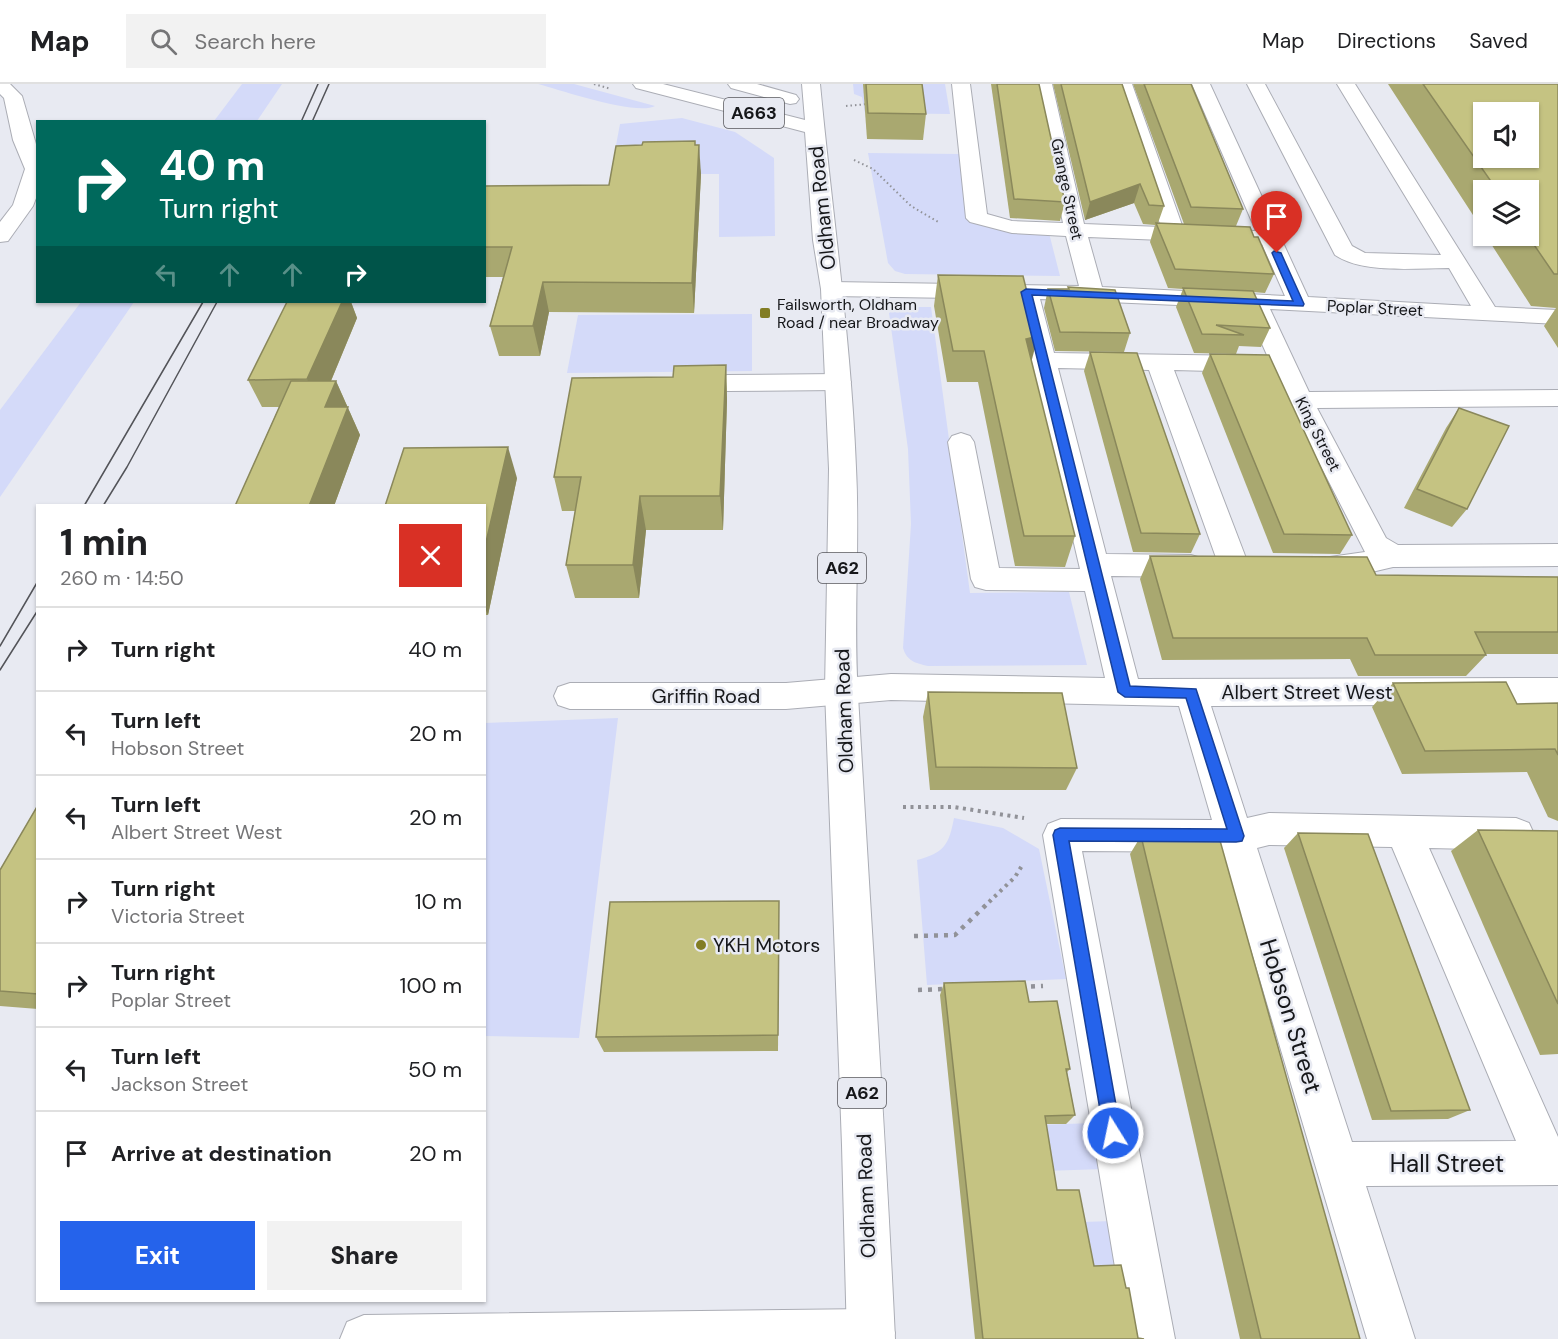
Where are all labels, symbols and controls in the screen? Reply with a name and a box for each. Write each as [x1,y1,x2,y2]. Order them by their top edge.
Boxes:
search box [126,14,546,68]
text: Map [30,23,90,60]
icon: search [147,25,180,58]
text: Search here [195,27,316,56]
text: Map [1262,27,1304,55]
text: Directions [1337,27,1436,55]
text: Saved [1469,27,1528,55]
road number: A663 [724,98,784,128]
map controls [1473,102,1539,246]
button: sound [1473,102,1539,168]
street label: Grange Street [1046,136,1088,242]
text: 40 m [159,138,265,193]
icon: right [60,144,138,222]
street label: Oldham Road [803,145,841,271]
button: layers [1473,180,1539,246]
text: Turn right [159,191,279,226]
pin [1251,191,1302,253]
icon: arrive [1260,200,1293,233]
icon: left [150,258,183,291]
icon: ahead [213,258,246,291]
icon: ahead [276,258,309,291]
icon: right [339,258,372,291]
place label: Failsworth, Oldham Road / near Broadway [777,294,939,333]
street label: Poplar Street [1326,295,1424,321]
marker: Failsworth, Oldham Road / near Broadway [758,306,772,320]
street label: King Street [1290,393,1346,475]
text: 1 min [60,519,148,566]
button: close [399,524,462,587]
road number: A62 [818,553,866,583]
text: 260 m · 14:50 [60,565,184,591]
icon: right [60,633,93,666]
text: Turn right [111,635,216,664]
text: 40 m [408,635,462,664]
street label: Oldham Road [829,648,859,774]
street label: Albert Street West [1221,679,1393,705]
street label: Griffin Road [652,683,760,709]
text: Turn left [111,706,201,735]
icon: left [60,717,93,750]
text: 20 m [409,719,462,748]
text: Hobson Street [111,735,244,761]
text: Turn left [111,790,201,819]
icon: left [60,801,93,834]
text: 20 m [409,803,462,832]
text: Albert Street West [111,819,282,845]
text: Turn right [111,874,216,903]
icon: right [60,885,93,918]
text: 10 m [415,887,462,916]
text: Victoria Street [111,903,245,929]
place label: YKH Motors [713,932,820,958]
street label: Hobson Street [1253,935,1329,1097]
marker: YKH Motors [694,938,708,952]
text: Turn right [111,958,216,987]
icon: right [60,969,93,1002]
text: 100 m [400,971,462,1000]
text: Poplar Street [111,987,231,1013]
text: Turn left [111,1042,201,1071]
icon: left [60,1053,93,1086]
text: 50 m [408,1055,462,1084]
text: Jackson Street [111,1071,248,1097]
road number: A62 [838,1078,886,1108]
position arrow [1081,1101,1145,1165]
street label: Oldham Road [851,1133,881,1259]
icon: arrive [60,1137,93,1170]
text: Arrive at destination [111,1139,332,1168]
text: 20 m [409,1139,462,1168]
street label: Hall Street [1390,1148,1504,1179]
button: Exit [60,1221,255,1290]
button: Share [267,1221,462,1290]

